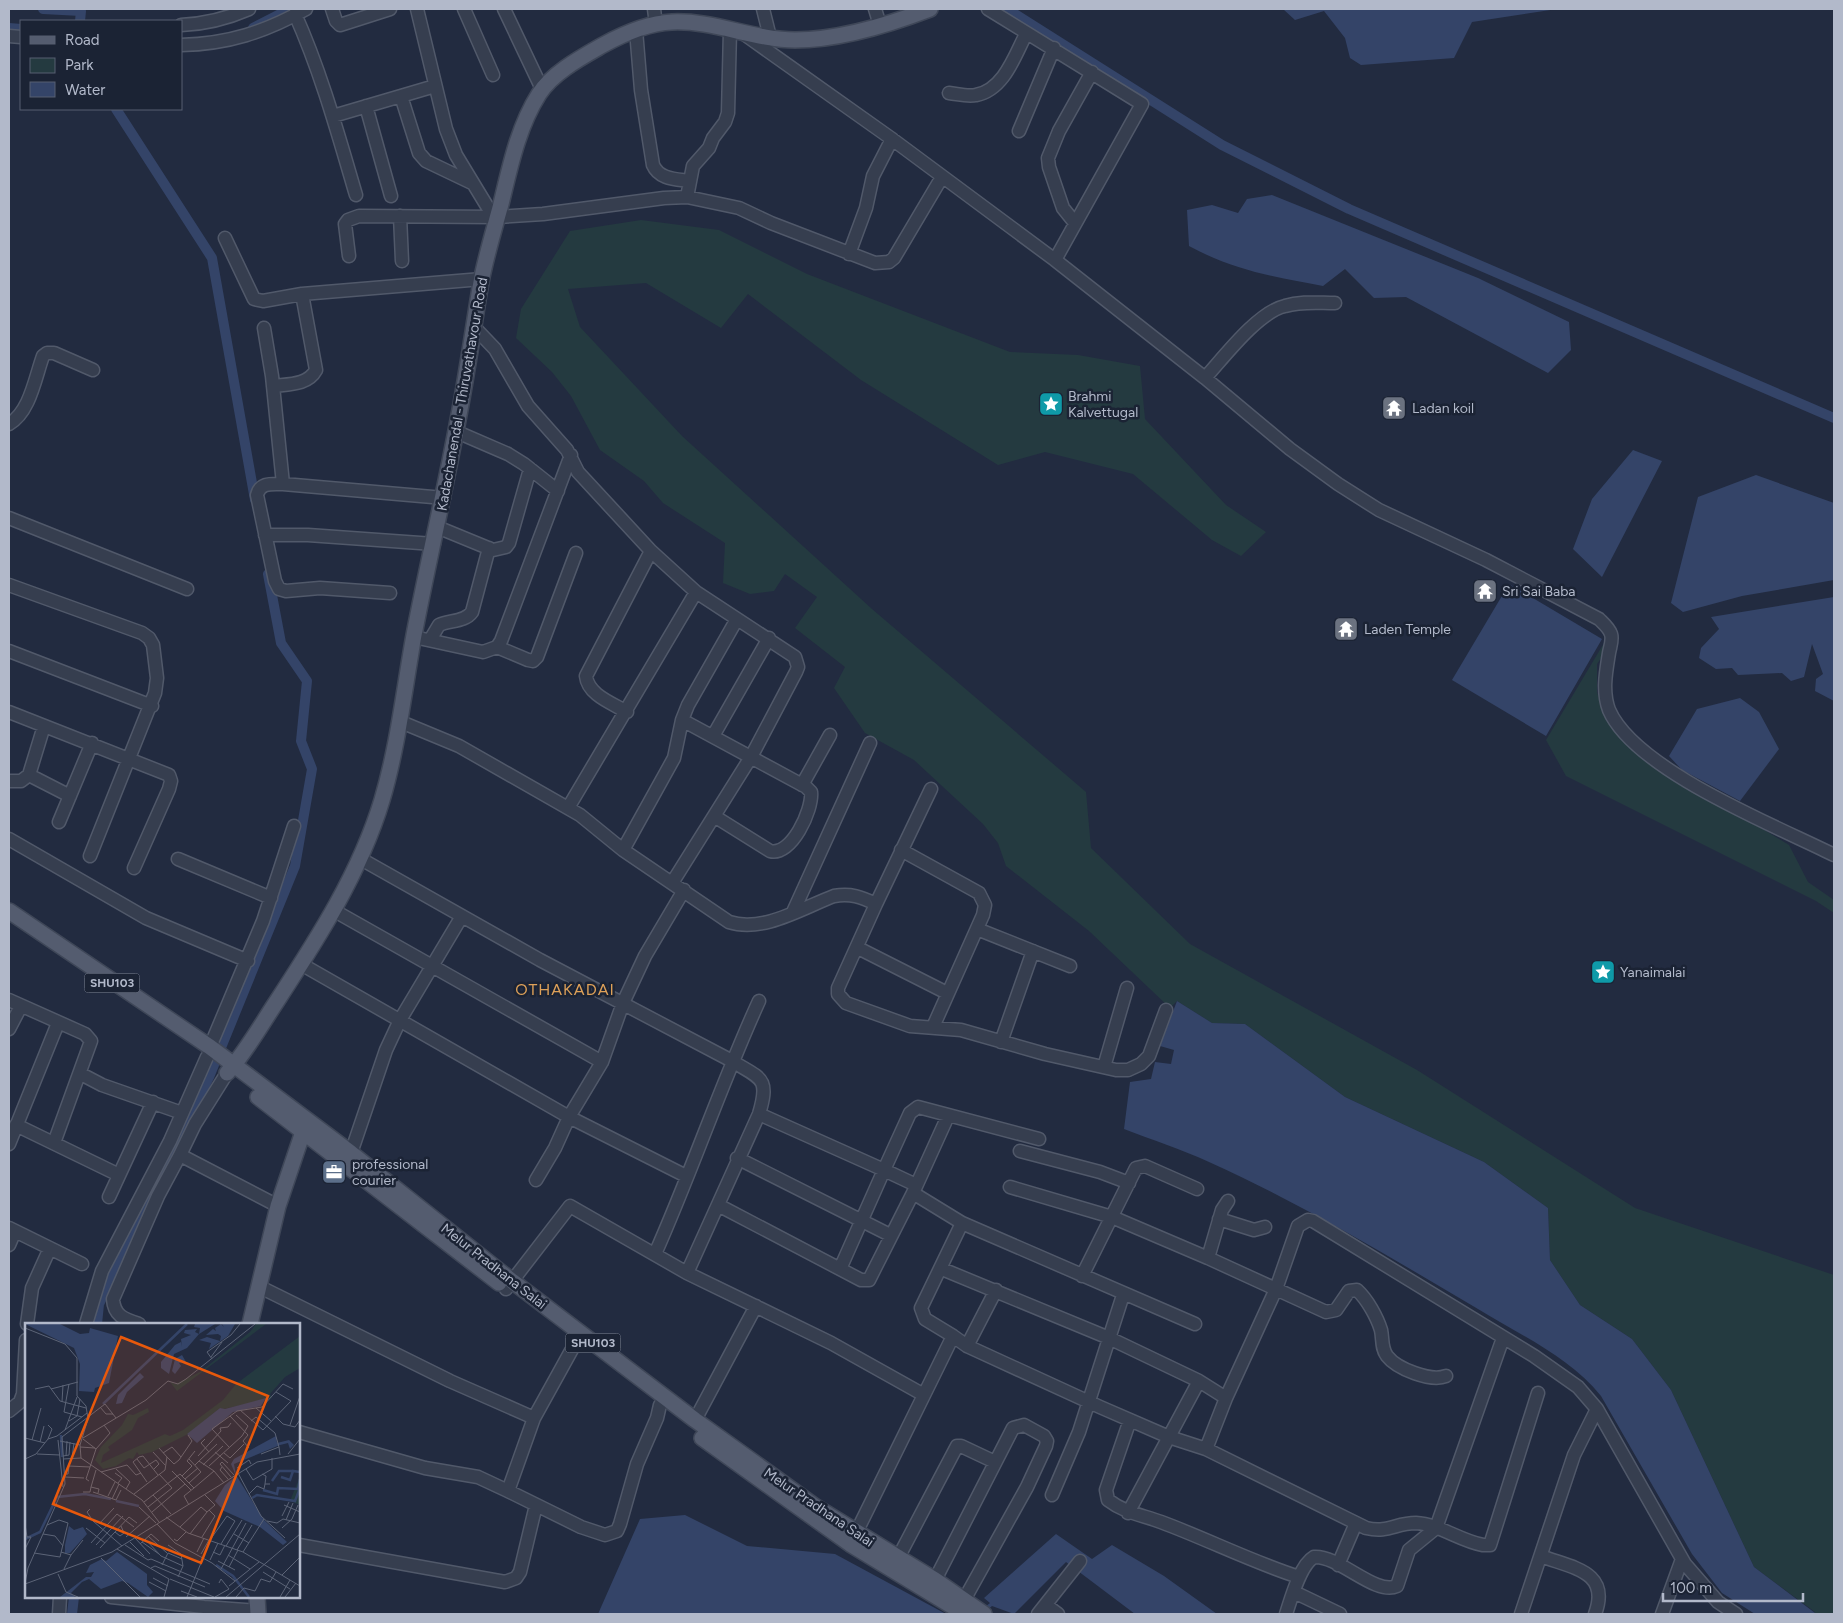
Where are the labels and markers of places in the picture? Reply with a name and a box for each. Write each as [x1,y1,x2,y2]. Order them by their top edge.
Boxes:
place label: Brahmi Kalvettugal [1068,388,1138,421]
place icon: Brahmi Kalvettugal [1038,391,1064,417]
temple icon: Ladan koil [1381,395,1407,421]
place label: Ladan koil [1412,400,1474,417]
temple icon: Sri Sai Baba [1472,578,1498,604]
place label: Sri Sai Baba [1502,583,1576,600]
temple icon: Laden Temple [1333,616,1359,642]
place label: Laden Temple [1364,621,1451,638]
place icon: Yanaimalai [1590,959,1616,985]
place label: Yanaimalai [1620,964,1685,981]
place label: professional courier [352,1156,428,1189]
office icon: professional courier [321,1159,347,1185]

